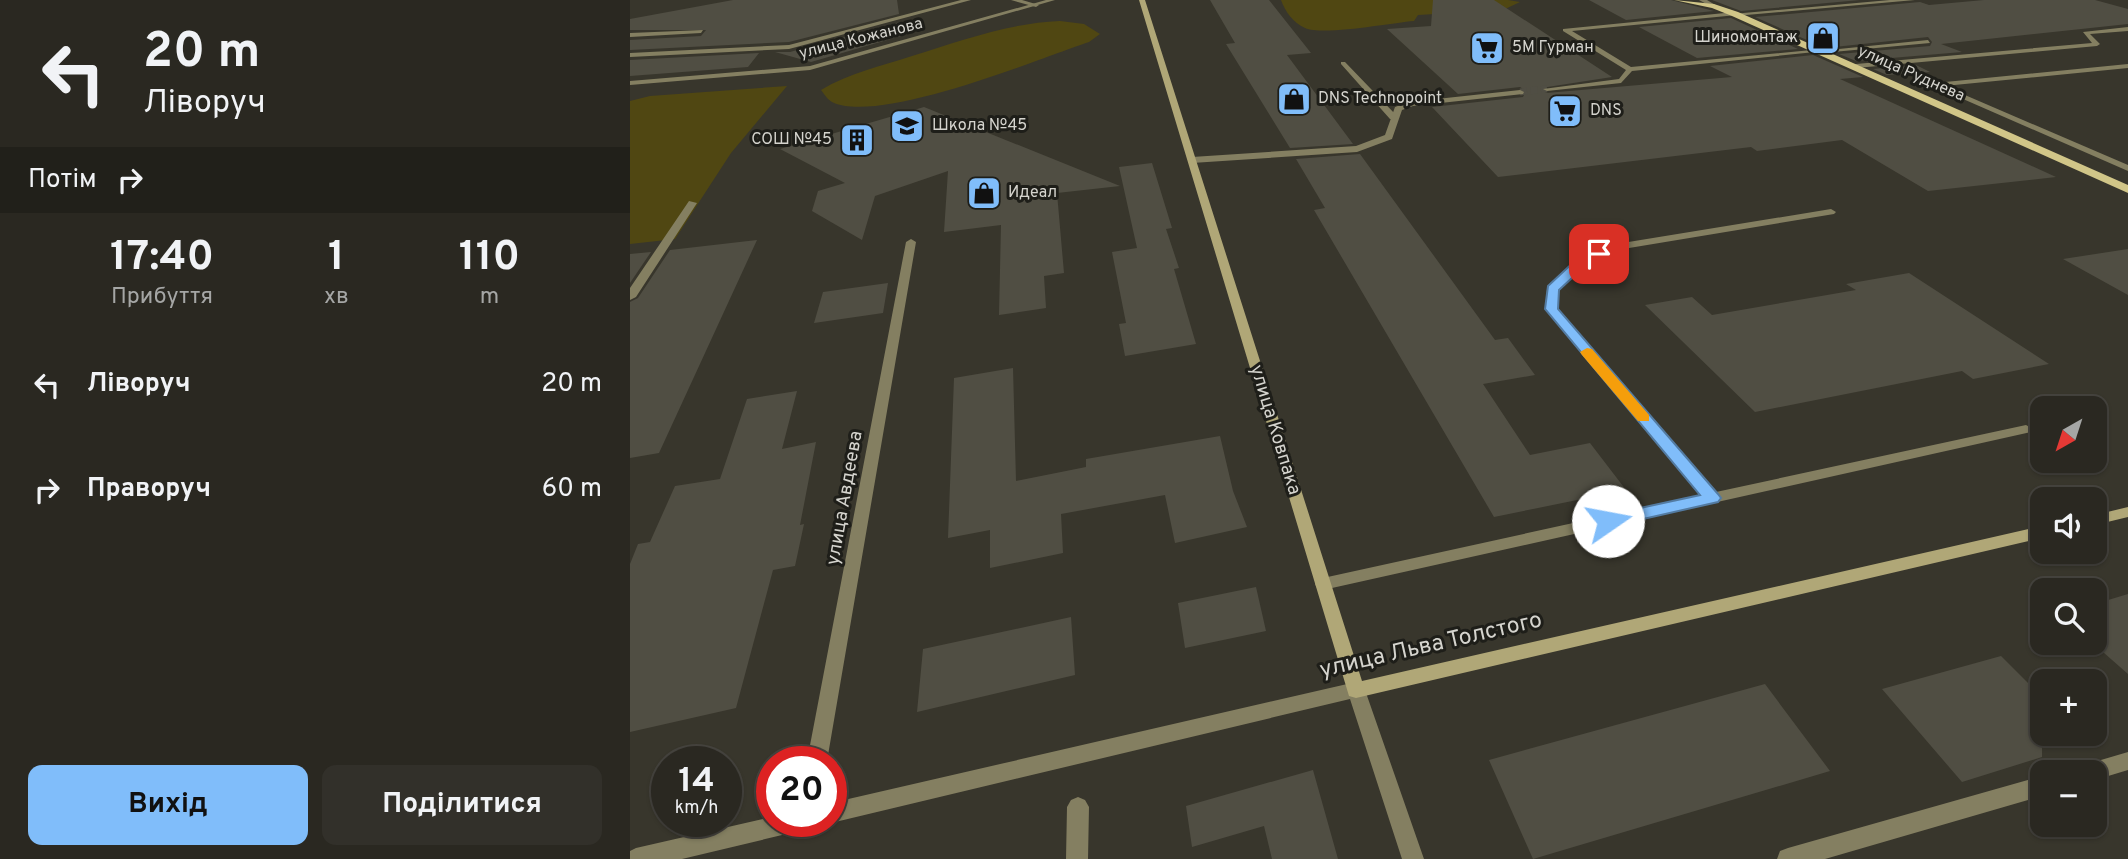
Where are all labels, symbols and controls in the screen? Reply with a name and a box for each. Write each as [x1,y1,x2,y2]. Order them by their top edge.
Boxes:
street label: улица Кожанова [797,14,925,64]
shop icon: Шиномонтаж [1804,19,1842,57]
text: 20 m [143,23,260,85]
icon: left [28,28,119,119]
place label: Шиномонтаж [1694,28,1798,48]
supermarket icon: 5М Гурман [1468,29,1506,67]
place label: 5М Гурман [1512,38,1594,58]
street label: улица Руднева [1854,41,1968,107]
shop icon: DNS Technopoint [1275,80,1313,118]
text: Ліворуч [143,84,266,124]
place label: DNS Technopoint [1318,89,1442,109]
supermarket icon: DNS [1546,92,1584,130]
place label: DNS [1590,101,1622,121]
school or university icon: Школа №45 [888,107,926,145]
place label: Школа №45 [932,116,1027,136]
building icon: СОШ №45 [838,121,876,159]
place label: СОШ №45 [751,130,832,150]
icon: right [111,161,149,199]
text: Потім [28,164,97,197]
shop icon: Идеал [965,174,1003,212]
place label: Идеал [1008,183,1057,203]
pin [1569,224,1629,284]
text: 17:40 [110,232,214,285]
text: 1 [328,232,345,285]
text: 110 [459,232,520,285]
icon: arrive [1580,235,1618,273]
text: Прибуття [111,283,213,312]
text: хв [324,283,349,312]
text: m [480,283,499,312]
street label: улица Ковпака [1244,362,1306,498]
icon: left [28,366,66,404]
text: Ліворуч [87,368,190,401]
text: 20 m [541,368,602,401]
north arrow [2030,396,2107,472]
map controls [2030,396,2107,837]
street label: улица Авдеева [821,429,869,567]
icon: right [28,471,66,509]
text: Праворуч [87,473,211,506]
text: 60 m [542,473,602,506]
position arrow [1571,484,1645,558]
button: sound [2030,487,2107,564]
button: search [2030,578,2107,655]
street label: улица Льва Толстого [1317,606,1545,686]
button: + [2030,669,2107,746]
speed limit sign: 20 [756,746,847,837]
text: 14 [678,760,715,804]
button: − [2030,760,2107,837]
button: Вихід [28,765,308,845]
button: Поділитися [322,765,602,845]
text: km/h [675,797,718,820]

